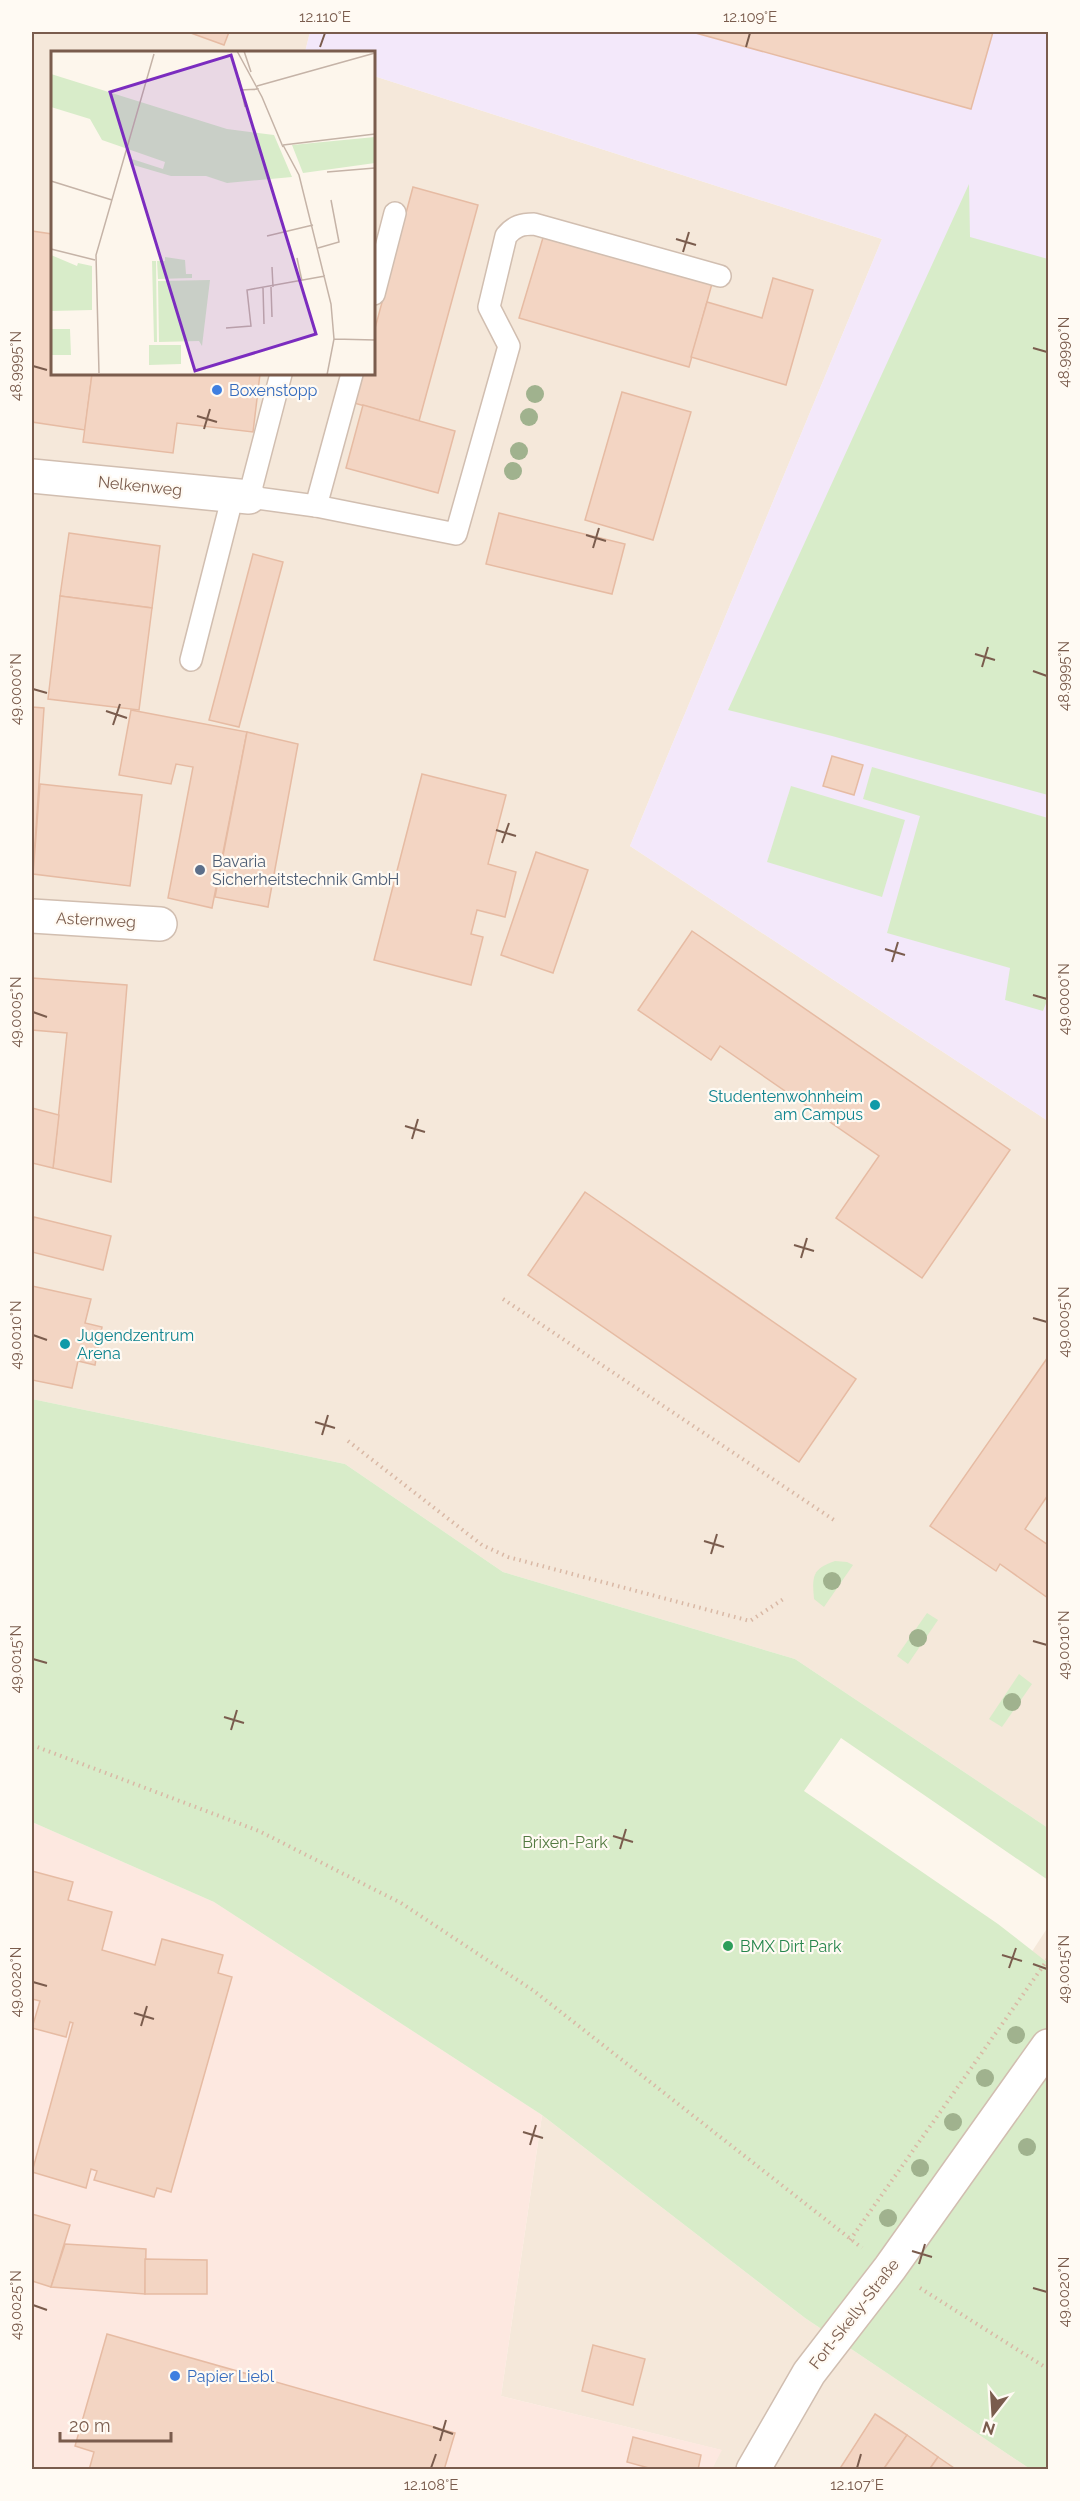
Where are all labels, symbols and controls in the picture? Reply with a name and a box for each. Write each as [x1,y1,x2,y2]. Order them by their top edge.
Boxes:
text: 12.110°E [299,8,351,26]
text: 12.109°E [723,8,777,26]
inset map [51,51,375,375]
text: 48.9990°N [1055,317,1073,387]
text: 48.9995°N [7,331,25,401]
place label: Boxenstopp [229,381,318,400]
marker: Boxenstopp [210,383,224,397]
street label: Nelkenweg [97,472,183,500]
text: 48.9995°N [1055,641,1073,711]
text: 49.0000°N [7,653,25,725]
place label: Bavaria Sicherheitstechnik GmbH [212,852,399,889]
marker: Bavaria Sicherheitstechnik GmbH [193,863,207,877]
street label: Asternweg [56,908,136,932]
text: 49.0000°N [1055,963,1073,1035]
text: 49.0005°N [7,976,25,1048]
place label: Studentenwohnheim am Campus [708,1087,863,1124]
marker: Studentenwohnheim am Campus [868,1098,882,1112]
text: 49.0005°N [1055,1286,1073,1358]
text: 49.0010°N [7,1300,25,1370]
place label: Jugendzentrum Arena [77,1326,194,1363]
marker: Jugendzentrum Arena [58,1337,72,1351]
text: 49.0010°N [1055,1610,1073,1680]
text: 49.0015°N [7,1625,25,1693]
park label: Brixen-Park [522,1833,608,1852]
text: 49.0015°N [1055,1935,1073,2003]
place label: BMX Dirt Park [740,1937,842,1956]
marker: BMX Dirt Park [721,1939,735,1953]
text: 49.0020°N [7,1947,25,2017]
street label: Fort-Skelly-Straße [805,2255,903,2373]
text: 49.0020°N [1055,2257,1073,2327]
text: 49.0025°N [7,2270,25,2340]
place label: Papier Liebl [187,2367,275,2386]
marker: Papier Liebl [168,2369,182,2383]
north arrow [963,2384,1023,2444]
scale bar [60,2405,171,2443]
text: 20 m [69,2415,111,2436]
text: N [980,2417,997,2439]
text: 12.108°E [404,2476,458,2494]
text: 12.107°E [830,2476,884,2494]

